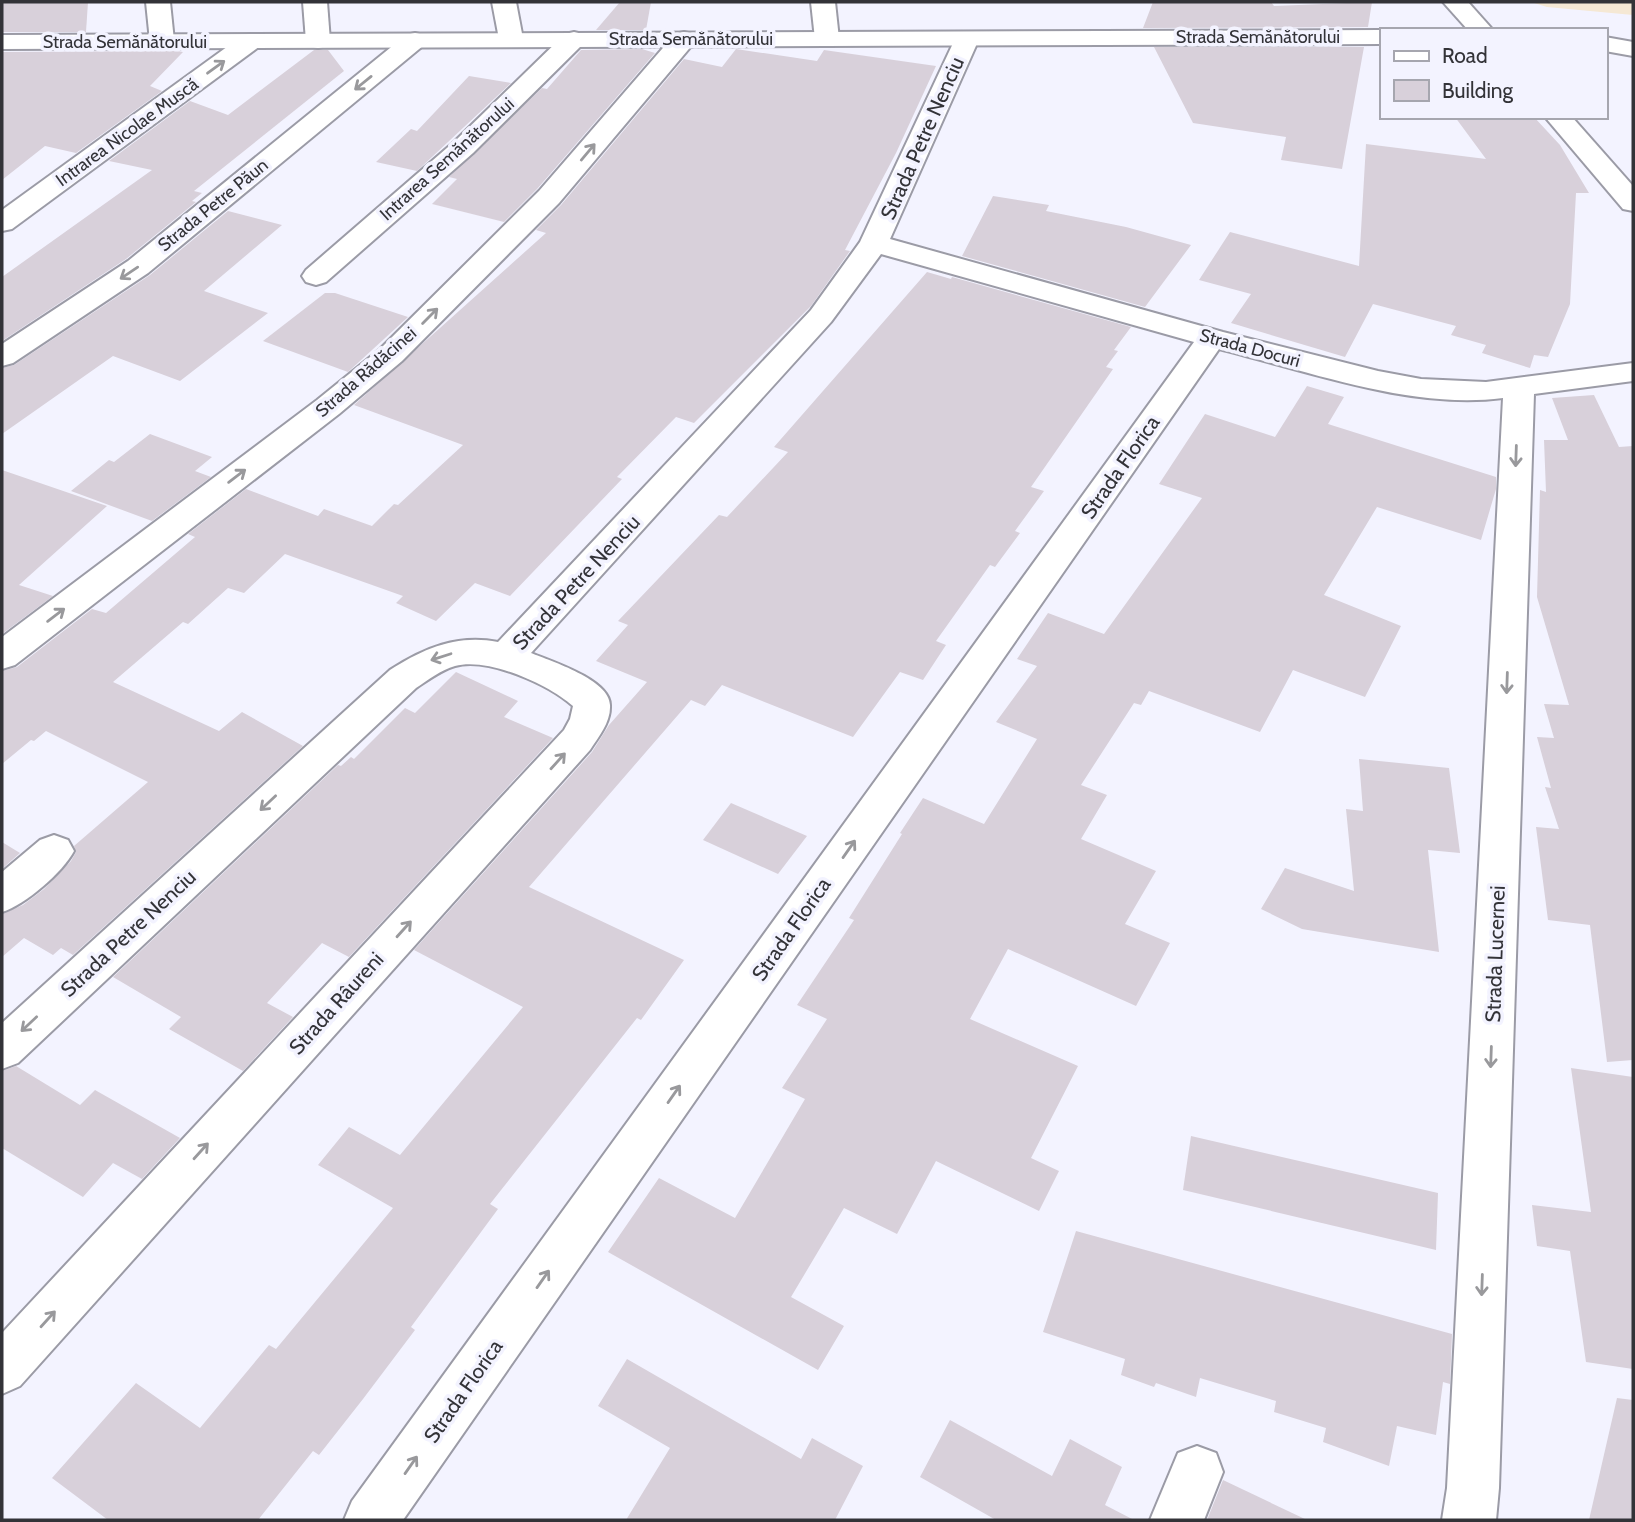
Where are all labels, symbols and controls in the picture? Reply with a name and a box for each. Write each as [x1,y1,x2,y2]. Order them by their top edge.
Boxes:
street label: Strada Semănătorului [1176,26,1340,48]
street label: Strada Semănătorului [609,28,773,50]
legend [1380,28,1607,119]
street label: Strada Semănătorului [43,31,207,53]
text: Road [1442,43,1488,68]
street label: Strada Petre Nenciu [875,53,969,223]
one-way arrow [206,60,224,75]
street label: Intrarea Nicolae Muscă [52,73,203,191]
one-way arrow [354,75,372,91]
text: Building [1442,78,1514,103]
street label: Intrarea Semănătorului [375,93,519,225]
one-way arrow [580,143,596,161]
street label: Strada Petre Păun [153,154,273,256]
one-way arrow [120,265,139,280]
one-way arrow [422,307,439,324]
street label: Strada Rădăcinei [311,322,421,422]
street label: Strada Docuri [1197,324,1303,372]
street label: Strada Florica [1075,411,1165,523]
one-way arrow [1510,444,1523,467]
one-way arrow [227,469,245,484]
street label: Strada Petre Nenciu [507,509,645,655]
one-way arrow [46,607,65,622]
one-way arrow [430,652,452,664]
one-way arrow [1500,671,1513,694]
one-way arrow [550,752,566,770]
one-way arrow [260,795,277,812]
one-way arrow [841,839,856,858]
street label: Strada Petre Nenciu [55,864,201,1002]
street label: Strada Florica [746,873,836,985]
street label: Strada Lucernei [1480,885,1510,1023]
one-way arrow [396,921,413,938]
street label: Strada Râureni [284,947,388,1059]
one-way arrow [21,1016,38,1033]
one-way arrow [1485,1046,1498,1069]
one-way arrow [667,1085,682,1104]
one-way arrow [193,1143,210,1160]
one-way arrow [535,1270,550,1289]
one-way arrow [1475,1273,1488,1296]
one-way arrow [40,1310,56,1328]
street label: Strada Florica [418,1335,508,1447]
one-way arrow [404,1456,418,1475]

